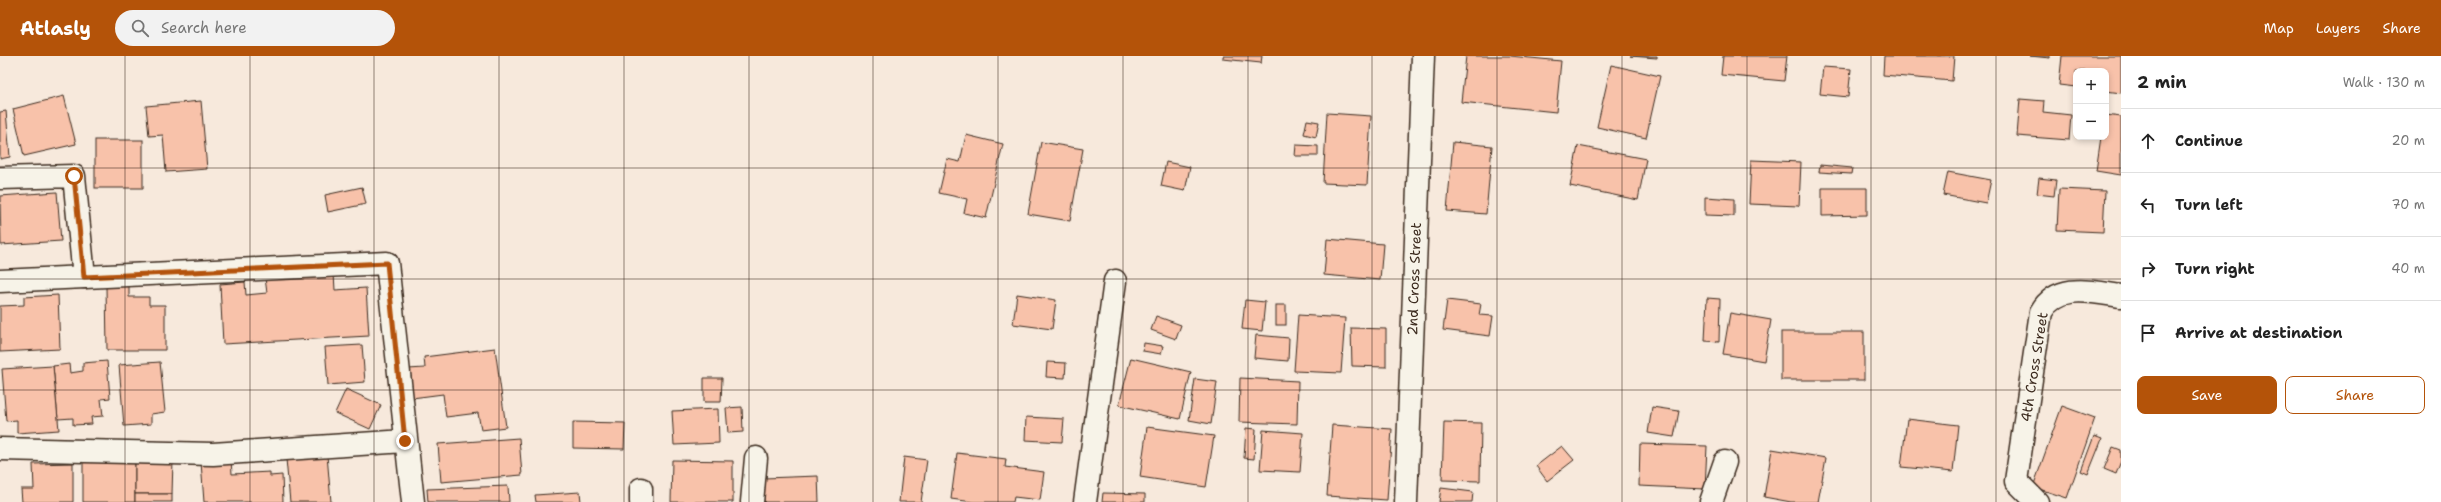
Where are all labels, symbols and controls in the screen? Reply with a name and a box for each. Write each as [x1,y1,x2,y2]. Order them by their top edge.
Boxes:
search box [115,10,395,46]
text: Atlasly [20,16,91,41]
icon: search [129,17,151,39]
text: Search here [161,18,247,38]
text: Map [2264,19,2294,37]
text: Layers [2316,19,2360,37]
text: Share [2382,19,2421,37]
map controls [2073,68,2109,140]
button: + [2073,68,2109,104]
text: 2 min [2137,71,2187,93]
text: Walk · 130 m [2343,74,2425,91]
button: − [2073,104,2109,140]
icon: ahead [2137,130,2159,152]
text: Continue [2175,131,2243,151]
text: 20 m [2392,132,2425,149]
route start [65,167,83,185]
icon: left [2137,194,2159,216]
text: Turn left [2175,195,2243,215]
text: 70 m [2391,196,2425,213]
street label: 2nd Cross Street [1403,222,1425,336]
icon: right [2137,258,2159,280]
text: Turn right [2175,259,2255,279]
text: 40 m [2391,260,2425,277]
street label: 4th Cross Street [2016,311,2052,423]
icon: arrive [2137,322,2159,344]
text: Arrive at destination [2175,323,2343,343]
button: Save [2137,376,2277,414]
button: Share [2285,376,2425,414]
route end [396,432,414,450]

